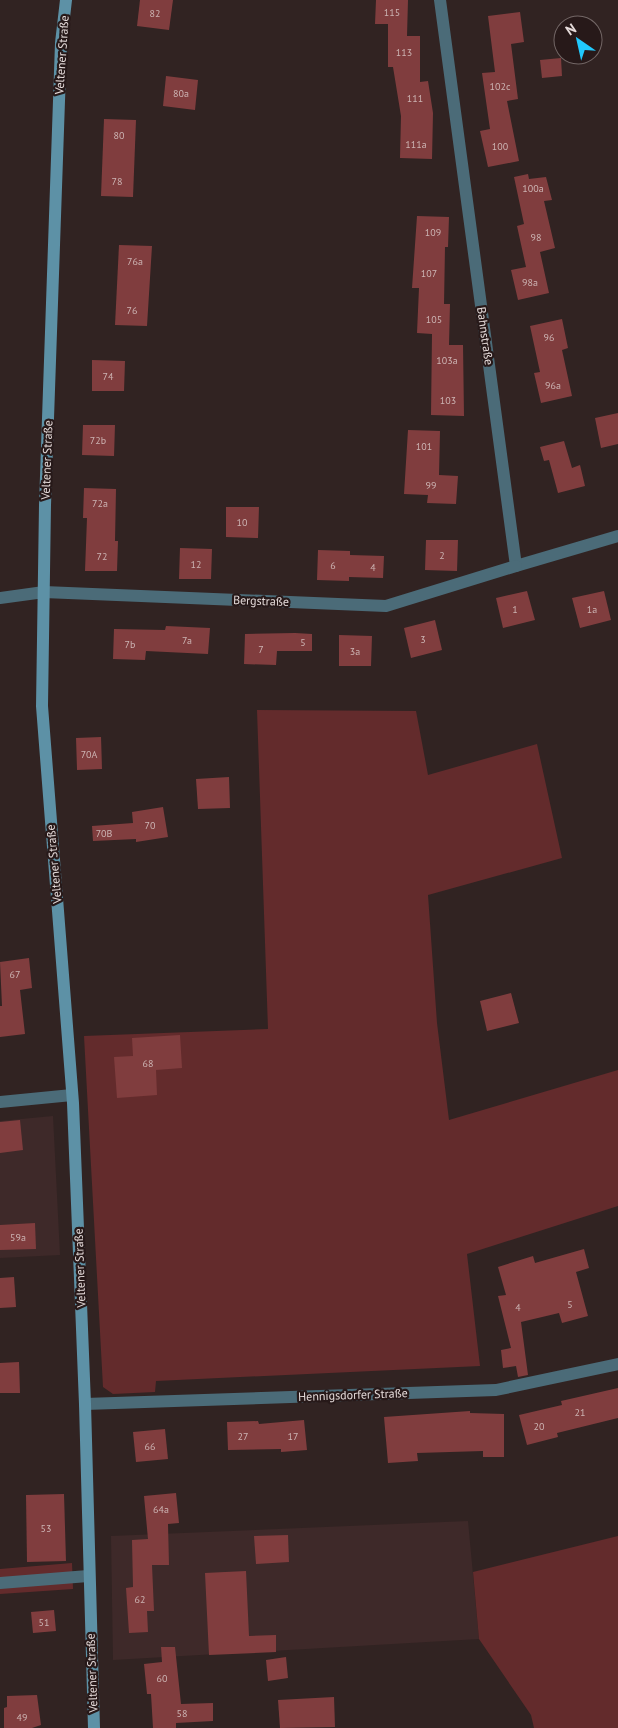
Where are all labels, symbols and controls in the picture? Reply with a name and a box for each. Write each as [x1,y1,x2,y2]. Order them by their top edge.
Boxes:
house number: 115 [384,6,400,19]
house number: 82 [150,7,160,20]
street label: Veltener Straße [51,15,72,96]
north arrow [553,15,603,65]
text: N [562,19,580,39]
house number: 113 [396,46,412,59]
house number: 102c [490,80,511,93]
house number: 80a [173,87,189,100]
house number: 111 [407,92,423,105]
house number: 80 [114,129,125,142]
house number: 111a [405,138,427,151]
house number: 100 [492,140,509,153]
house number: 78 [112,175,122,188]
house number: 100a [522,182,544,195]
house number: 109 [425,226,441,239]
house number: 98 [531,231,541,244]
house number: 76a [127,255,143,268]
house number: 107 [421,267,437,280]
house number: 98a [522,276,538,289]
house number: 76 [127,304,137,317]
street label: Bahnstraße [474,306,497,366]
house number: 105 [426,313,442,326]
house number: 96 [544,331,554,344]
house number: 103a [436,354,458,367]
house number: 74 [103,370,114,383]
house number: 96a [545,379,561,392]
house number: 103 [440,394,456,407]
street label: Veltener Straße [38,420,55,501]
house number: 72b [90,434,106,447]
house number: 101 [416,440,432,453]
house number: 99 [426,479,436,492]
house number: 72a [92,497,108,510]
house number: 10 [237,516,248,529]
house number: 2 [439,549,445,562]
house number: 72 [97,550,107,563]
house number: 12 [191,558,201,571]
house number: 6 [330,559,336,572]
house number: 4 [370,561,376,574]
street label: Bergstraße [233,592,289,609]
house number: 1 [512,603,518,616]
house number: 1a [587,603,597,616]
house number: 3 [420,633,426,646]
house number: 7a [182,634,192,647]
house number: 5 [300,636,306,649]
house number: 7b [125,638,135,651]
house number: 7 [258,643,264,656]
house number: 3a [350,645,360,658]
house number: 70A [81,748,98,761]
house number: 70 [145,819,156,832]
street label: Veltener Straße [43,824,65,905]
house number: 70B [96,827,113,840]
house number: 67 [10,968,20,981]
house number: 68 [143,1057,153,1070]
street label: Veltener Straße [71,1228,88,1309]
house number: 59a [10,1231,26,1244]
house number: 5 [567,1298,573,1311]
house number: 4 [515,1301,521,1314]
street label: Hennigsdorfer Straße [298,1385,408,1404]
house number: 21 [575,1406,585,1419]
house number: 20 [534,1420,545,1433]
house number: 27 [238,1430,248,1443]
house number: 17 [288,1430,298,1443]
house number: 66 [145,1440,155,1453]
house number: 64a [153,1503,169,1516]
house number: 53 [41,1522,51,1535]
house number: 62 [135,1593,145,1606]
house number: 51 [39,1616,49,1629]
street label: Veltener Straße [83,1633,100,1714]
house number: 60 [157,1672,168,1685]
house number: 58 [177,1707,187,1720]
house number: 49 [17,1711,27,1724]

